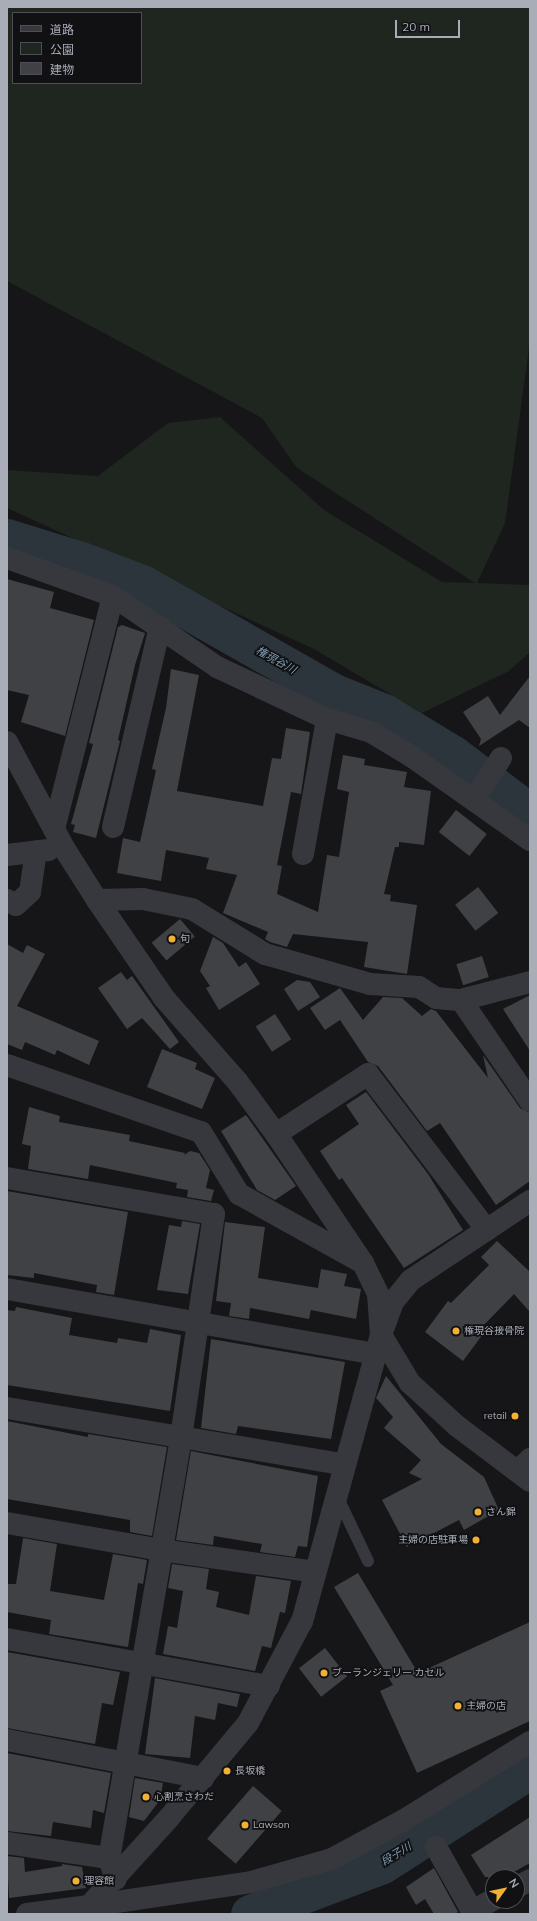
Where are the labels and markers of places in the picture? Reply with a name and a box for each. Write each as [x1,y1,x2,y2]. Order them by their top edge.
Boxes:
place label: 旬 [180,933,190,945]
marker: 旬 [167,934,177,944]
place label: 権現谷接骨院 [464,1325,524,1337]
marker: 権現谷接骨院 [451,1326,461,1336]
place label: retail [484,1410,507,1422]
marker: retail [510,1411,520,1421]
place label: さん錦 [486,1506,516,1518]
marker: さん錦 [473,1507,483,1517]
place label: 主婦の店駐車場 [398,1534,468,1546]
marker: 主婦の店駐車場 [471,1535,481,1545]
place label: ブーランジェリー カセル [332,1667,445,1679]
marker: ブーランジェリー カセル [319,1668,329,1678]
place label: 主婦の店 [466,1700,506,1712]
marker: 主婦の店 [453,1701,463,1711]
place label: 長坂橋 [235,1765,265,1777]
marker: 長坂橋 [222,1766,232,1776]
place label: 心割烹さわだ [154,1791,214,1803]
marker: 心割烹さわだ [141,1792,151,1802]
place label: Lawson [253,1819,290,1831]
marker: Lawson [240,1820,250,1830]
place label: 理容館 [84,1875,114,1887]
marker: 理容館 [71,1876,81,1886]

